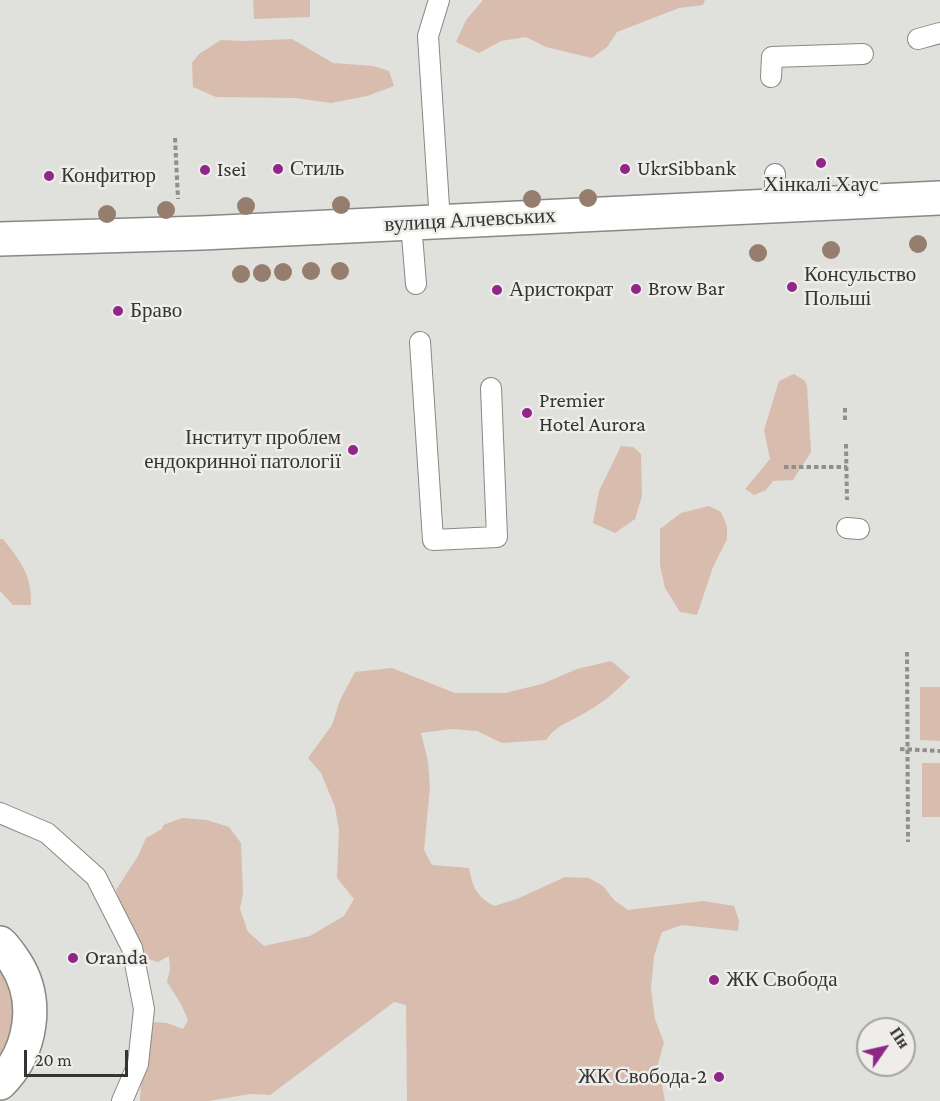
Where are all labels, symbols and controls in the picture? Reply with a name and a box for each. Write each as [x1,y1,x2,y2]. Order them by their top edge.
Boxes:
place label: Стиль [290,156,344,182]
place label: UkrSibbank [637,156,736,182]
marker: Хінкалі Хаус [814,156,828,170]
place label: Isei [217,157,246,183]
marker: Стиль [271,162,285,176]
marker: UkrSibbank [618,162,632,176]
place label: Конфитюр [61,163,156,189]
marker: Isei [198,163,212,177]
marker: Конфитюр [42,169,56,183]
place label: Хінкалі Хаус [763,172,879,198]
street label: вулиця Алчевських [384,203,556,237]
place label: Консульство Польші [804,262,916,312]
place label: Brow Bar [648,276,725,302]
place label: Аристократ [509,277,613,303]
marker: Консульство Польші [785,280,799,294]
marker: Brow Bar [629,282,643,296]
marker: Аристократ [490,283,504,297]
place label: Браво [130,298,182,324]
marker: Браво [111,304,125,318]
place label: Premier Hotel Aurora [539,388,646,438]
marker: Premier Hotel Aurora [520,406,534,420]
place label: Інститут проблем ендокринної патології [144,425,341,475]
marker: Інститут проблем ендокринної патології [346,443,360,457]
place label: Oranda [85,945,148,971]
marker: Oranda [66,951,80,965]
place label: ЖК Свобода [726,967,838,993]
marker: ЖК Свобода [707,973,721,987]
north arrow [856,1017,916,1077]
text: Пн [887,1024,913,1052]
scale bar [27,1038,130,1076]
text: 20 m [35,1050,72,1070]
place label: ЖК Свобода-2 [578,1064,707,1090]
marker: ЖК Свобода-2 [712,1070,726,1084]

